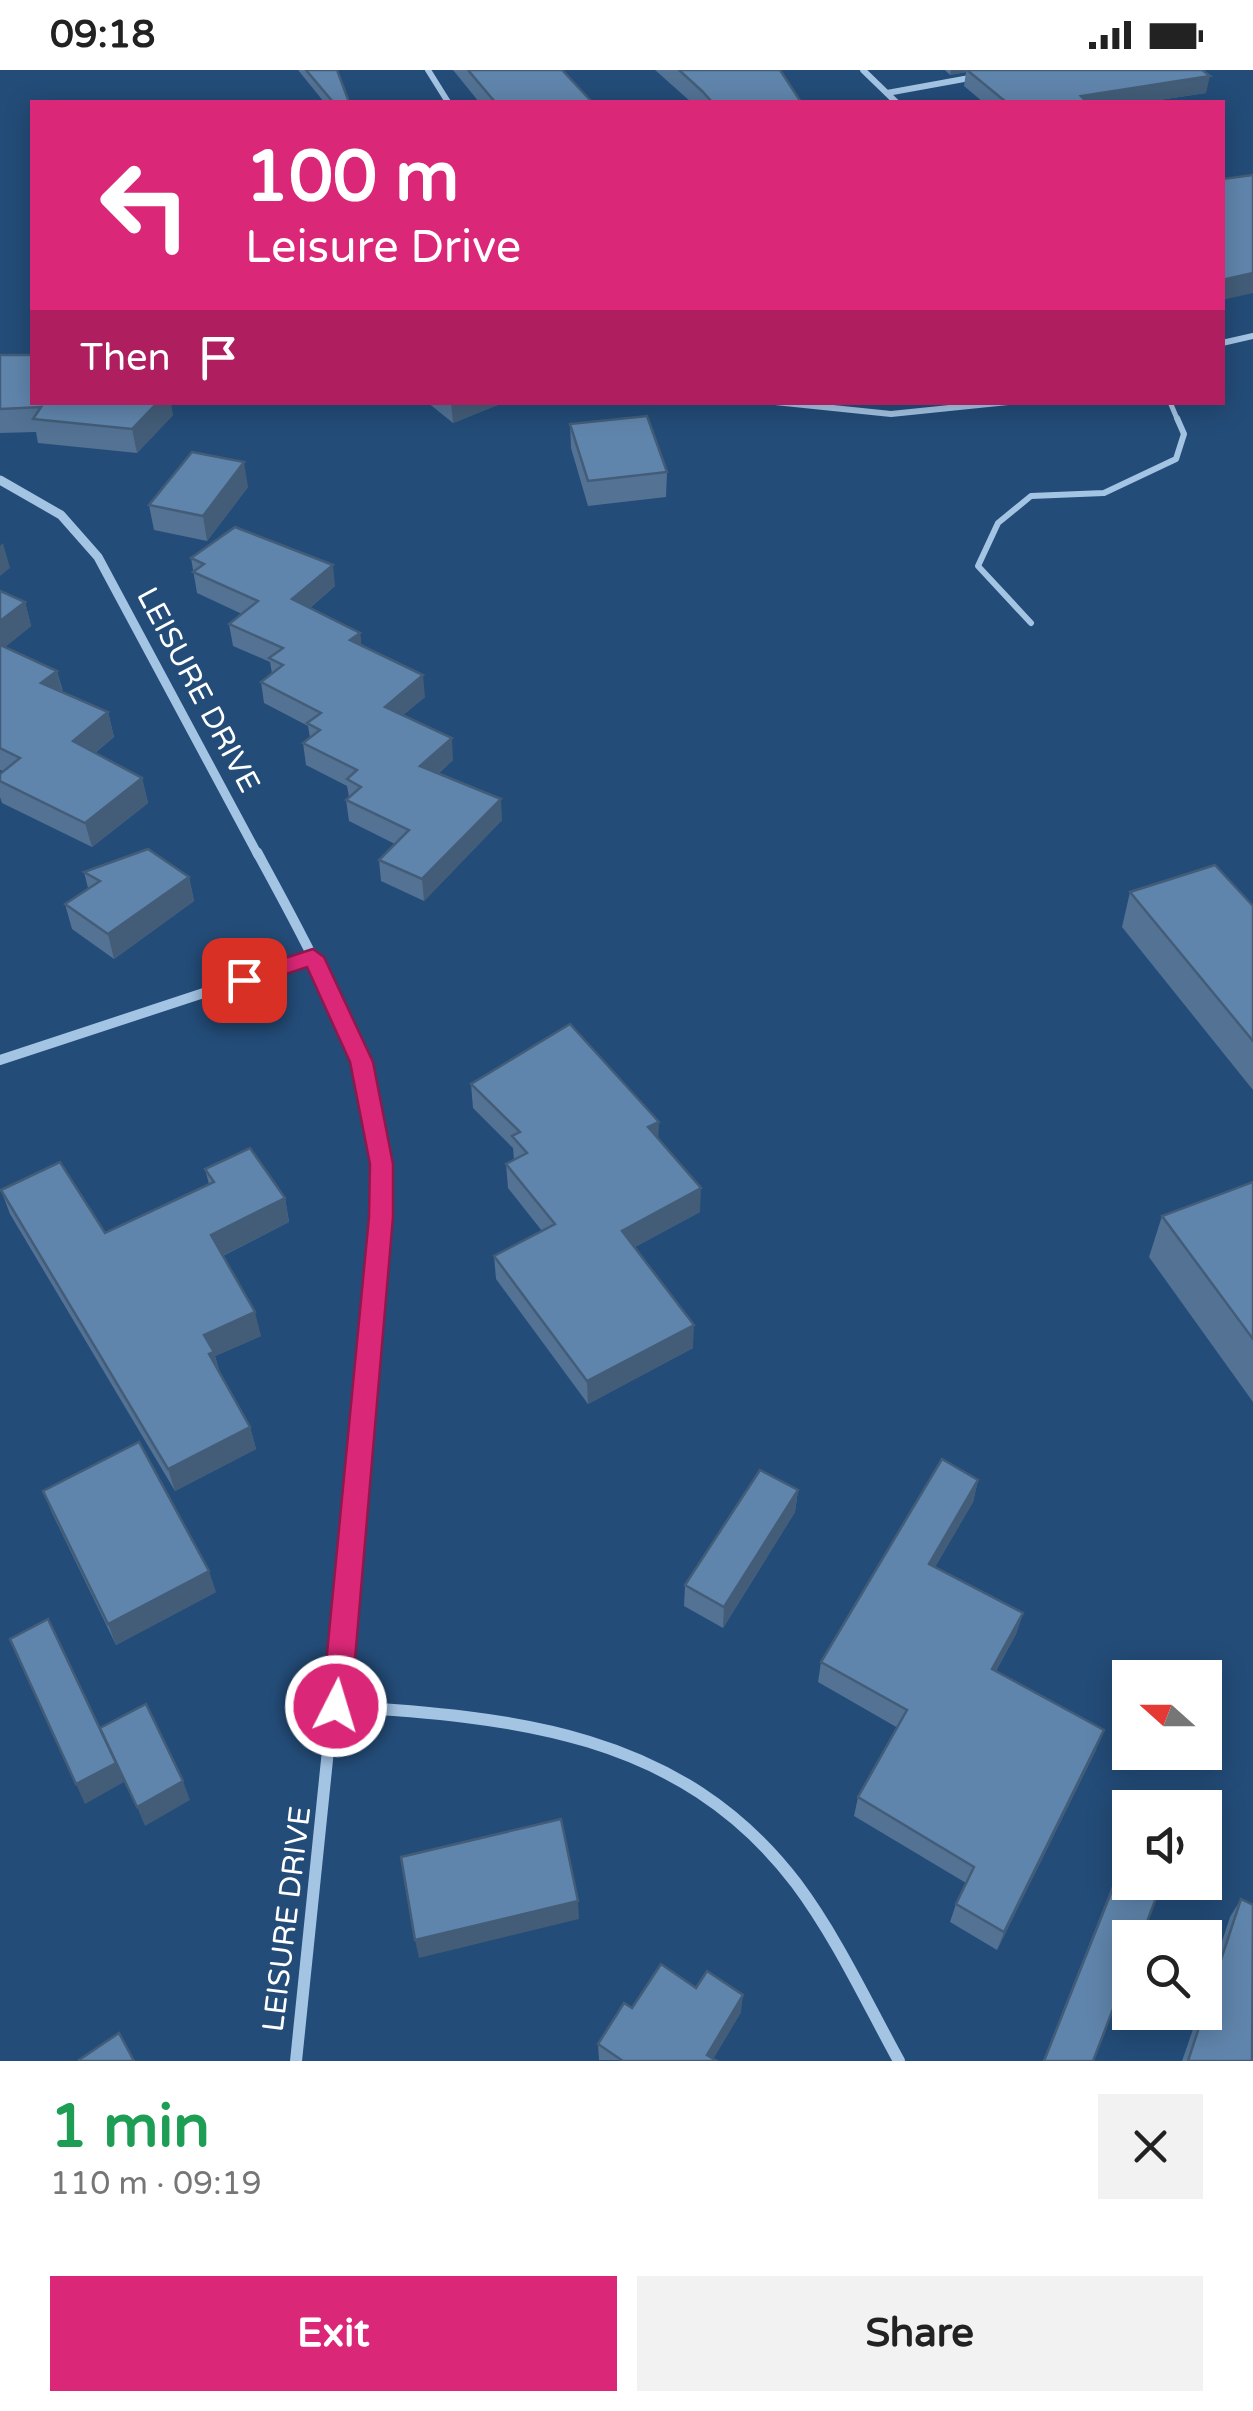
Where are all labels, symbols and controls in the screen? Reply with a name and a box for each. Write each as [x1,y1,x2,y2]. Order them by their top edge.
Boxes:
text: 09:18 [50,12,155,58]
text: 100 m [245,136,459,220]
icon: left [80,140,210,270]
text: Leisure Drive [245,221,521,275]
icon: arrive [191,330,246,385]
text: Then [80,335,171,381]
street label: LEISURE DRIVE [128,581,268,799]
pin [202,938,287,1023]
icon: arrive [217,953,272,1008]
position arrow [284,1654,388,1758]
north arrow [1112,1660,1222,1770]
map controls [1112,1660,1222,2030]
button: sound [1112,1790,1222,1900]
street label: LEISURE DRIVE [255,1804,319,2034]
button: search [1112,1920,1222,2030]
text: 1 min [50,2091,210,2163]
button: close [1098,2094,1203,2199]
text: 110 m · 09:19 [50,2165,262,2203]
button: Exit [50,2276,617,2391]
button: Share [637,2276,1203,2391]

